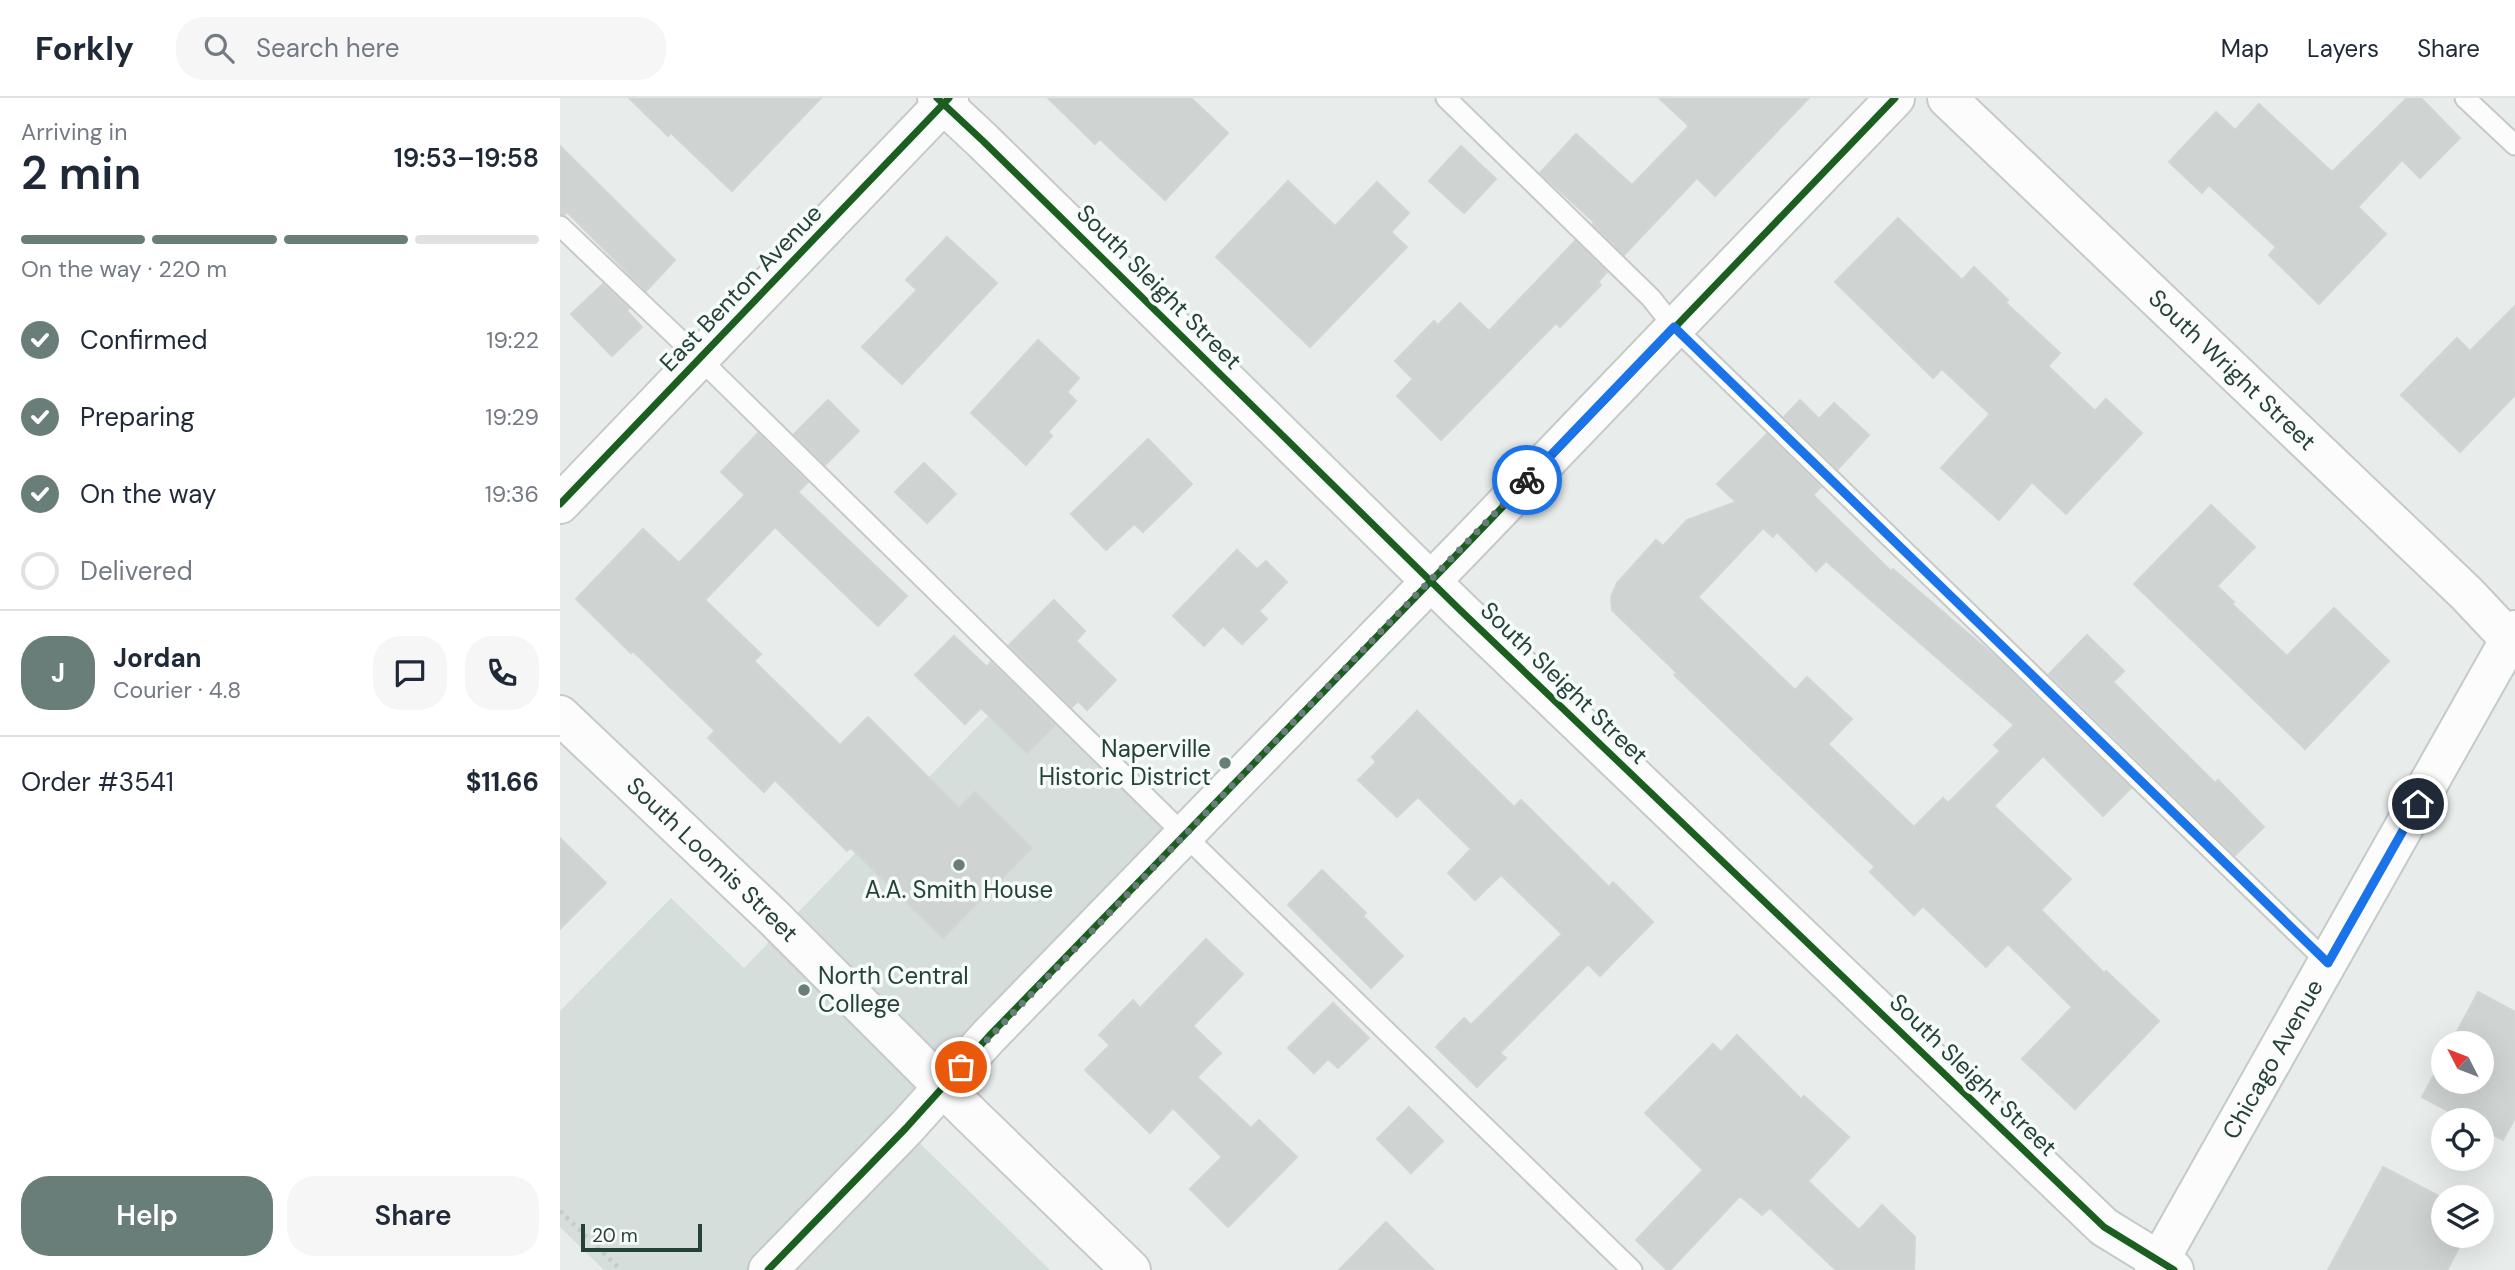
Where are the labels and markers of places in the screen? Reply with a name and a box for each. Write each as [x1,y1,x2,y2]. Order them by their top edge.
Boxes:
place label: Naperville Historic District [1039,733,1211,792]
marker: Naperville Historic District [1217,755,1233,771]
pin [2388,774,2448,834]
marker: A.A. Smith House [951,857,967,873]
place label: A.A. Smith House [865,874,1053,905]
place label: North Central College [818,960,969,1019]
marker: North Central College [796,982,812,998]
pin [931,1037,991,1097]

